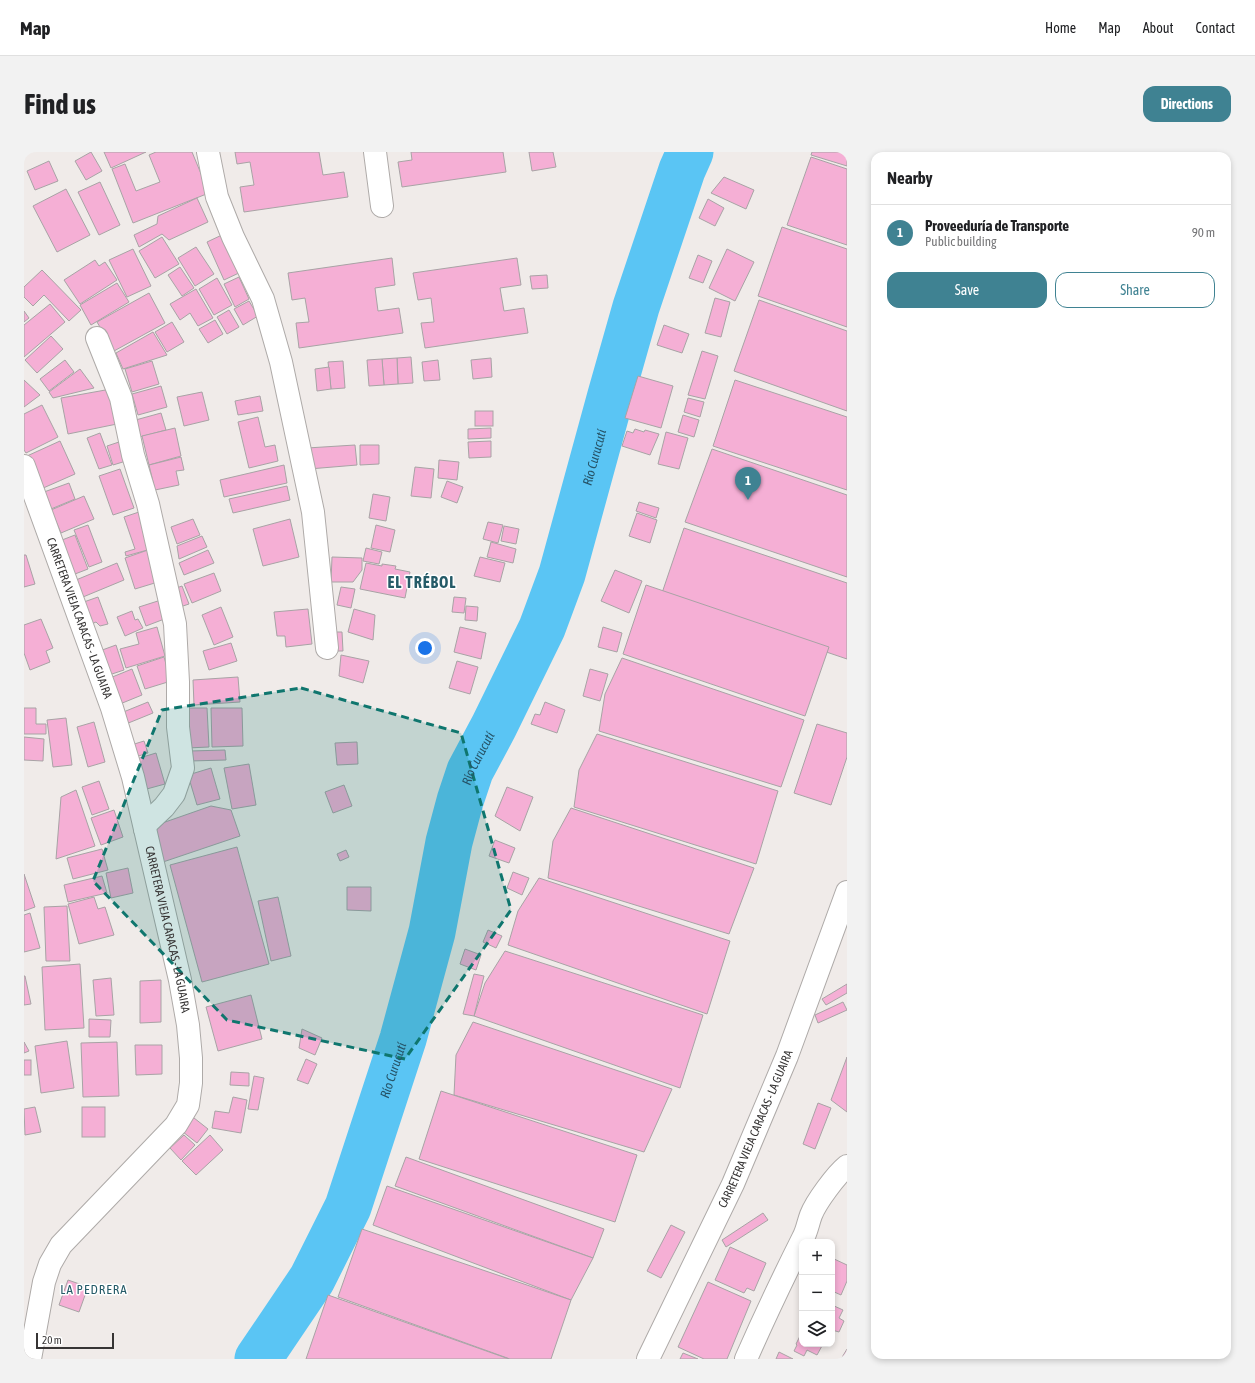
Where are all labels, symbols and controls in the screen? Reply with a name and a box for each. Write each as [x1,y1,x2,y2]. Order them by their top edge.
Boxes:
text: Map [20,17,51,39]
text: Home [1045,20,1076,36]
text: Map [1098,20,1121,36]
text: About [1143,20,1174,36]
text: Contact [1196,20,1235,36]
button: Directions [1143,86,1231,122]
text: Find us [24,88,96,120]
text: Nearby [887,168,933,188]
text: Proveeduría de Transporte [925,217,1069,234]
text: 1 [897,225,903,240]
text: 90 m [1192,225,1215,240]
text: Public building [925,234,997,249]
button: Save [887,272,1047,308]
button: Share [1055,272,1215,308]
water label: Río Curucutí [580,427,610,487]
pin: 1 [735,467,761,500]
street label: CARRETERA VIEJA CARACAS - LA GUAIRA [44,536,115,701]
district label: EL TRÉBOL [387,573,457,591]
your location [415,638,435,658]
water label: Río Curucutí [459,728,498,787]
street label: CARRETERA VIEJA CARACAS - LA GUAIRA [142,845,193,1014]
water label: Río Curucutí [377,1040,410,1100]
street label: CARRETERA VIEJA CARACAS - LA GUAIRA [715,1048,796,1210]
map controls [799,1239,835,1347]
button: + [799,1239,835,1275]
button: − [799,1275,835,1311]
district label: LA PEDRERA [60,1282,128,1297]
button: layers [799,1311,835,1347]
scale bar [36,1331,114,1350]
text: 20 m [42,1334,62,1346]

